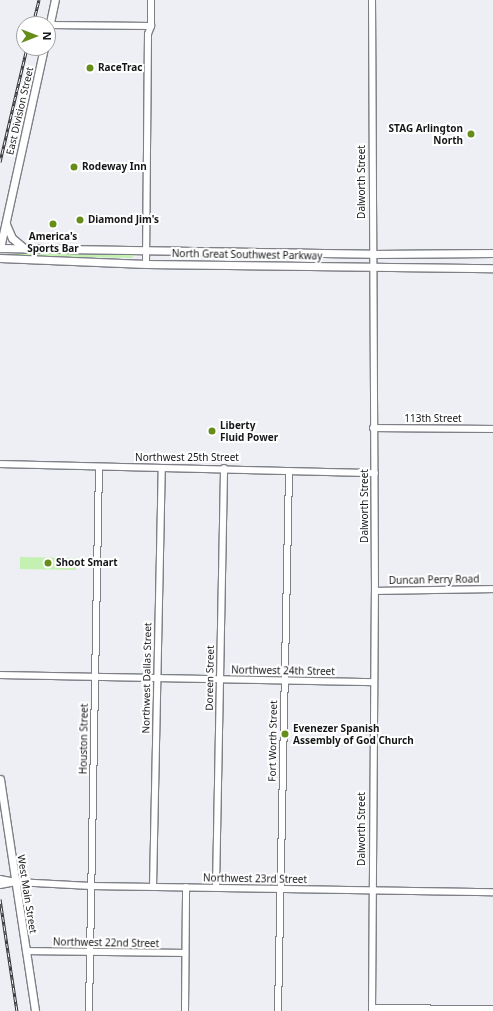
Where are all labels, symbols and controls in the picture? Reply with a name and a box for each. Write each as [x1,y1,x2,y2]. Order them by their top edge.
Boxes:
north arrow [16,16,56,56]
text: N [40,32,55,40]
place label: RaceTrac [98,62,142,74]
marker: RaceTrac [85,63,95,73]
street label: East Division Street [4,66,36,156]
place label: STAG Arlington North [389,122,463,146]
marker: STAG Arlington North [466,129,476,139]
street label: Dalworth Street [356,145,368,219]
place label: Rodeway Inn [82,161,147,173]
marker: Rodeway Inn [69,162,79,172]
place label: Diamond Jim's [88,214,159,226]
marker: Diamond Jim's [75,215,85,225]
marker: America's Sports Bar [48,219,58,229]
place label: America's Sports Bar [27,230,79,254]
street label: North Great Southwest Parkway [172,248,322,262]
street label: 113th Street [404,413,462,425]
place label: Liberty Fluid Power [220,419,278,442]
marker: Liberty Fluid Power [207,426,217,436]
street label: Northwest 25th Street [135,452,239,464]
street label: Dalworth Street [359,469,371,543]
place label: Shoot Smart [56,557,118,569]
marker: Shoot Smart [43,558,53,568]
street label: Duncan Perry Road [389,573,479,587]
street label: Northwest Dallas Street [140,622,154,734]
street label: Doreen Street [203,645,217,711]
street label: Northwest 24th Street [231,664,335,678]
street label: Fort Worth Street [266,700,280,782]
street label: Houston Street [77,704,91,774]
place label: Evenezer Spanish Assembly of God Church [293,722,414,746]
marker: Evenezer Spanish Assembly of God Church [280,729,290,739]
street label: Dalworth Street [356,792,368,866]
street label: West Main Street [15,854,39,934]
street label: Northwest 23rd Street [203,872,307,886]
street label: Northwest 22nd Street [53,936,159,950]

